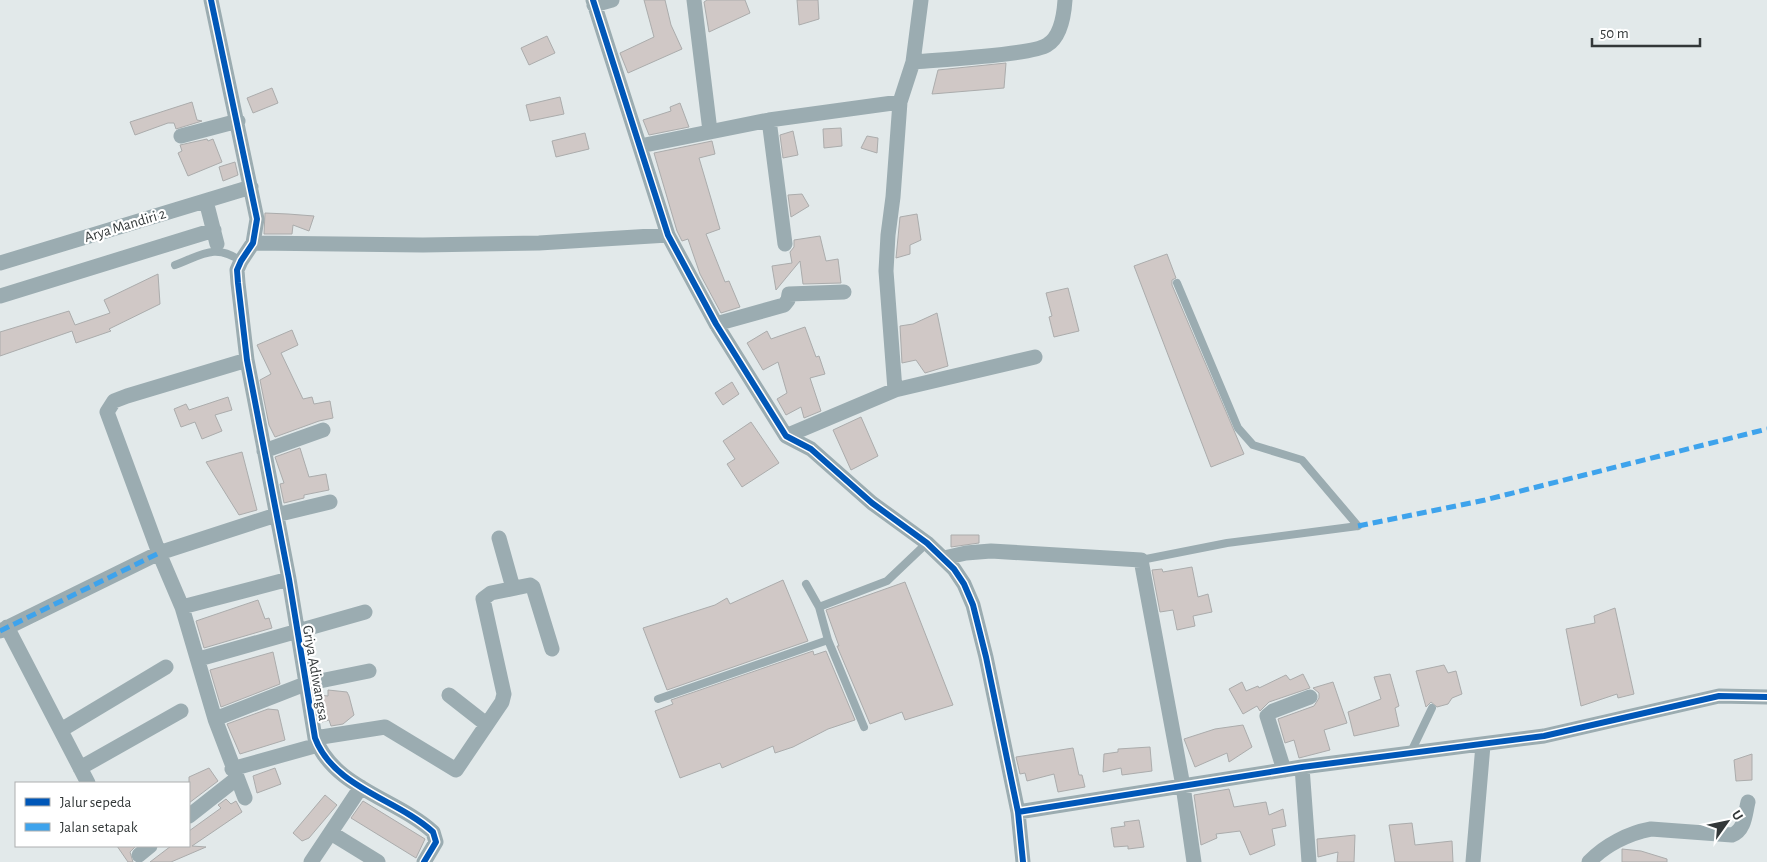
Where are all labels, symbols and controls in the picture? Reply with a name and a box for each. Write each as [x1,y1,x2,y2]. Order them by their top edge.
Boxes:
scale bar [1592,15,1700,47]
text: 50 m [1600,26,1629,41]
street label: Arya Mandiri 2 [83,206,168,245]
street label: Griya Adiwangsa [300,624,331,722]
legend [15,782,190,847]
text: Jalur sepeda [60,795,132,810]
north arrow [1702,797,1752,847]
text: U [1729,808,1745,823]
text: Jalan setapak [60,820,138,835]

